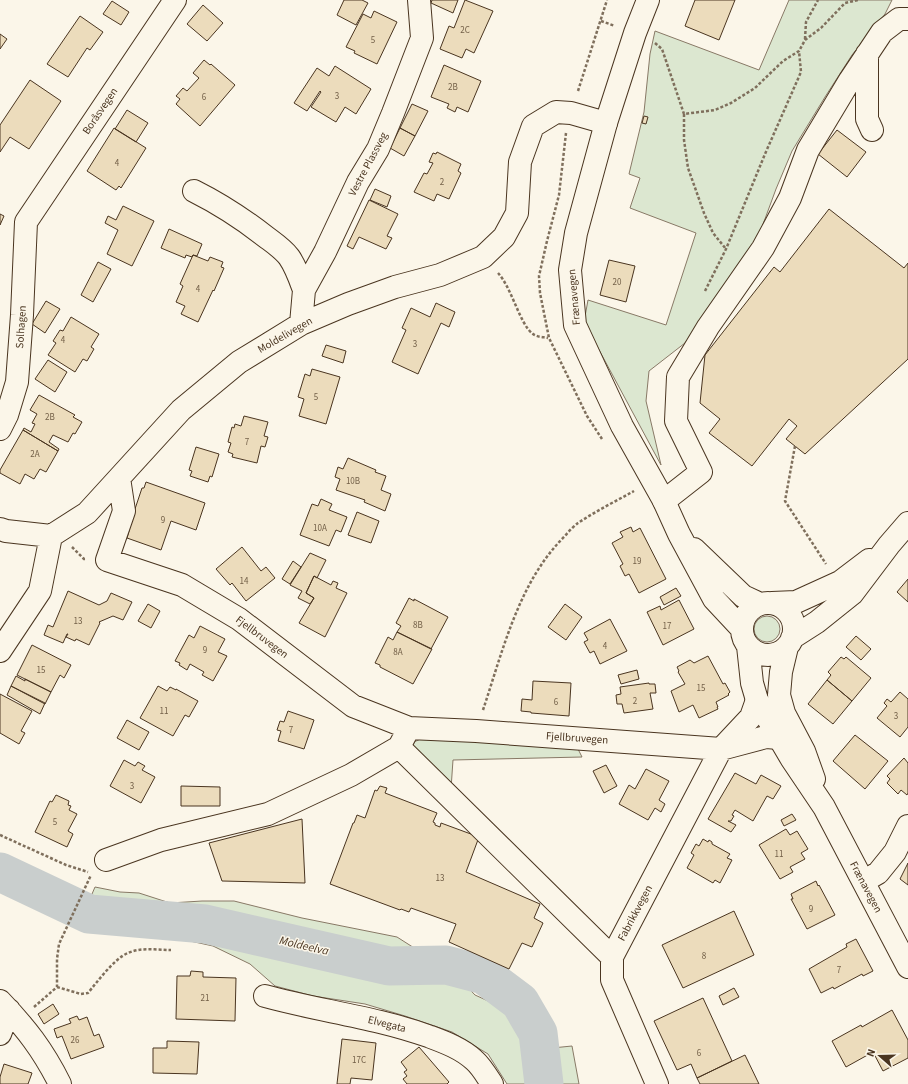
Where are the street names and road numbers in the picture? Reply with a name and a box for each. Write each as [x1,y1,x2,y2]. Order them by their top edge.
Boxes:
street label: Boråsvegen [79,85,121,137]
street label: Vestre Plassveg [345,129,391,199]
street label: Frænavegen [564,268,584,326]
street label: Solhagen [12,305,30,349]
street label: Moldelivegen [255,313,315,357]
street label: Fjellbruvegen [233,612,291,662]
street label: Fjellbruvegen [545,728,609,748]
street label: Frænavegen [846,859,886,915]
street label: Fabrikkvegen [614,882,656,944]
street label: Elvegata [366,1012,408,1036]

